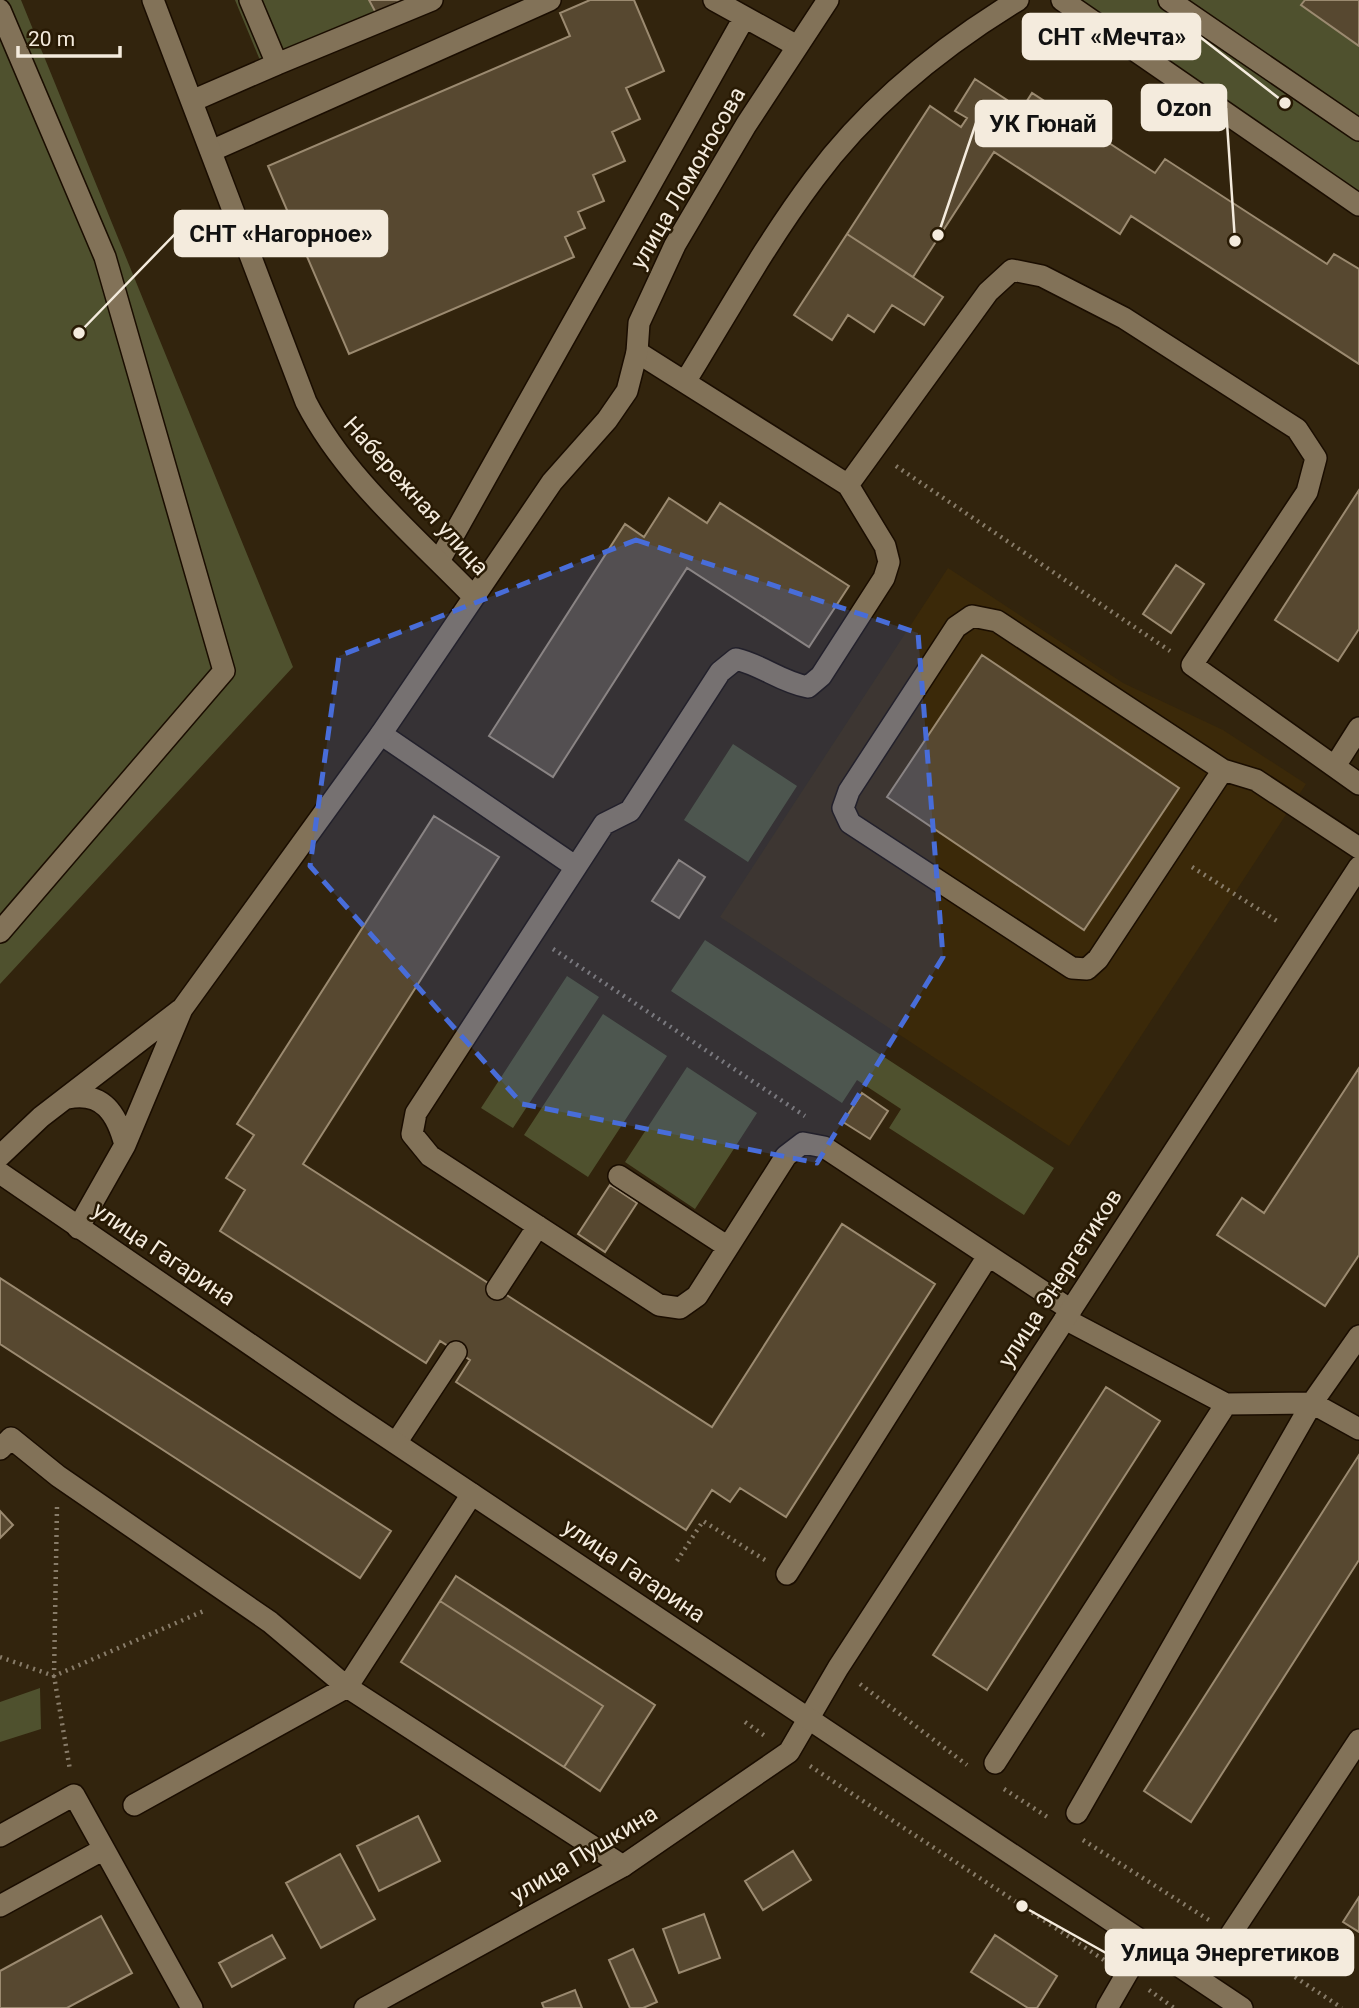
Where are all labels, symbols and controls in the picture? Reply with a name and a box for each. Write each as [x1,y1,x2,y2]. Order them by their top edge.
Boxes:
scale bar [18,14,119,58]
callout: СНТ «Мечта» [1023,14,1200,59]
text: СНТ «Мечта» [1038,23,1186,51]
text: 20 m [28,27,75,51]
street label: улица Ломоносова [625,82,751,274]
callout: Ozon [1142,85,1226,130]
text: Ozon [1156,94,1212,122]
callout: УК Гюнай [976,101,1111,146]
text: УК Гюнай [989,110,1097,138]
callout: СНТ «Нагорное» [175,211,387,256]
text: СНТ «Нагорное» [189,220,373,248]
street label: Набережная улица [338,411,494,581]
street label: улица Энергетиков [992,1184,1128,1372]
street label: улица Гагарина [88,1196,240,1312]
street label: улица Гагарина [558,1513,710,1629]
street label: улица Пушкина [506,1800,662,1908]
callout: Улица Энергетиков [1106,1930,1353,1975]
text: Улица Энергетиков [1120,1939,1340,1967]

